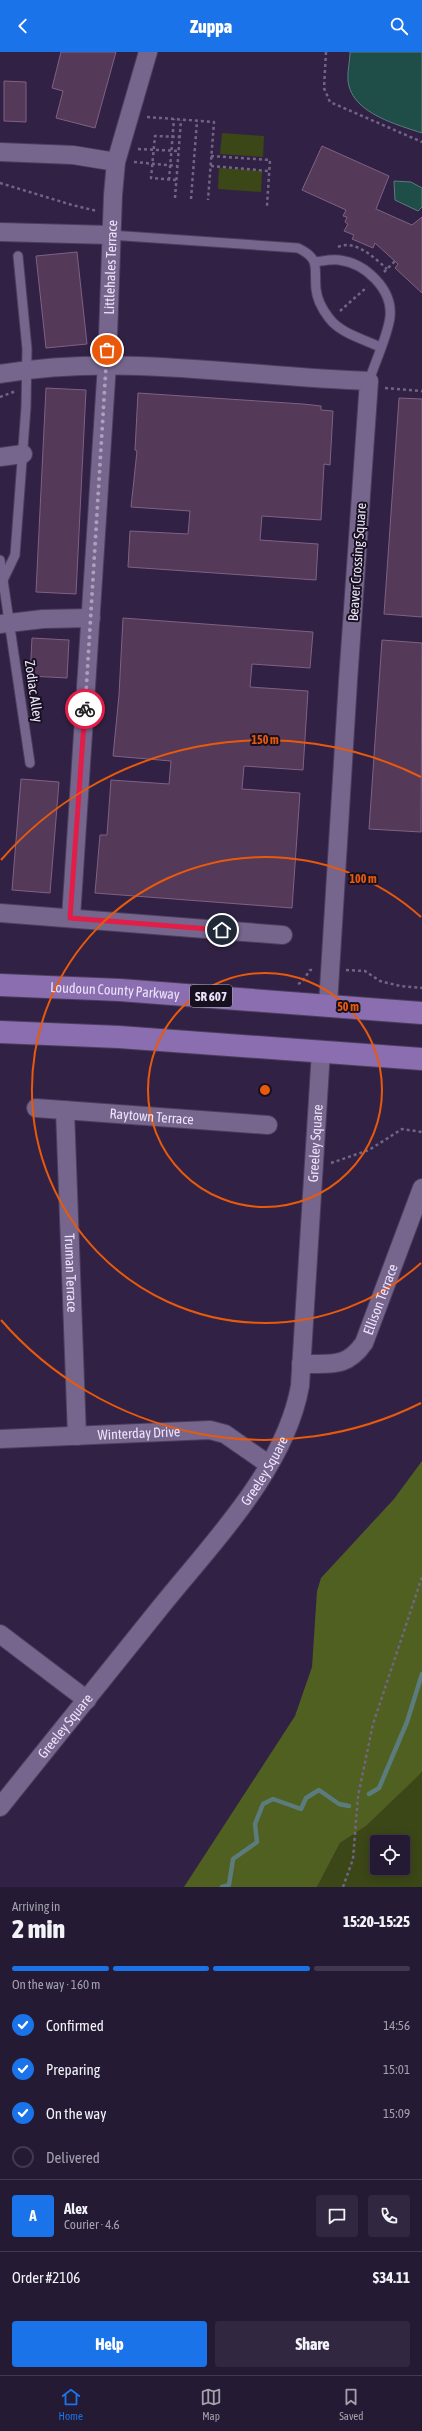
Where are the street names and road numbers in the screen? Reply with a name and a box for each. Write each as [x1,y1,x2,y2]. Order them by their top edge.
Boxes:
street label: Littlehales Terrace [101,220,120,315]
street label: Beaver Crossing Square [345,502,369,622]
street label: Zodiac Alley [22,659,46,723]
street label: Loudoun County Parkway [50,979,180,1003]
road number: SR 607 [190,985,232,1007]
street label: Greeley Square [305,1104,326,1183]
street label: Raytown Terrace [109,1105,194,1128]
street label: Truman Terrace [62,1233,80,1313]
street label: Ellison Terrace [360,1262,401,1337]
street label: Winterday Drive [97,1423,181,1443]
street label: Greeley Square [237,1434,291,1509]
street label: Greeley Square [34,1690,96,1761]

